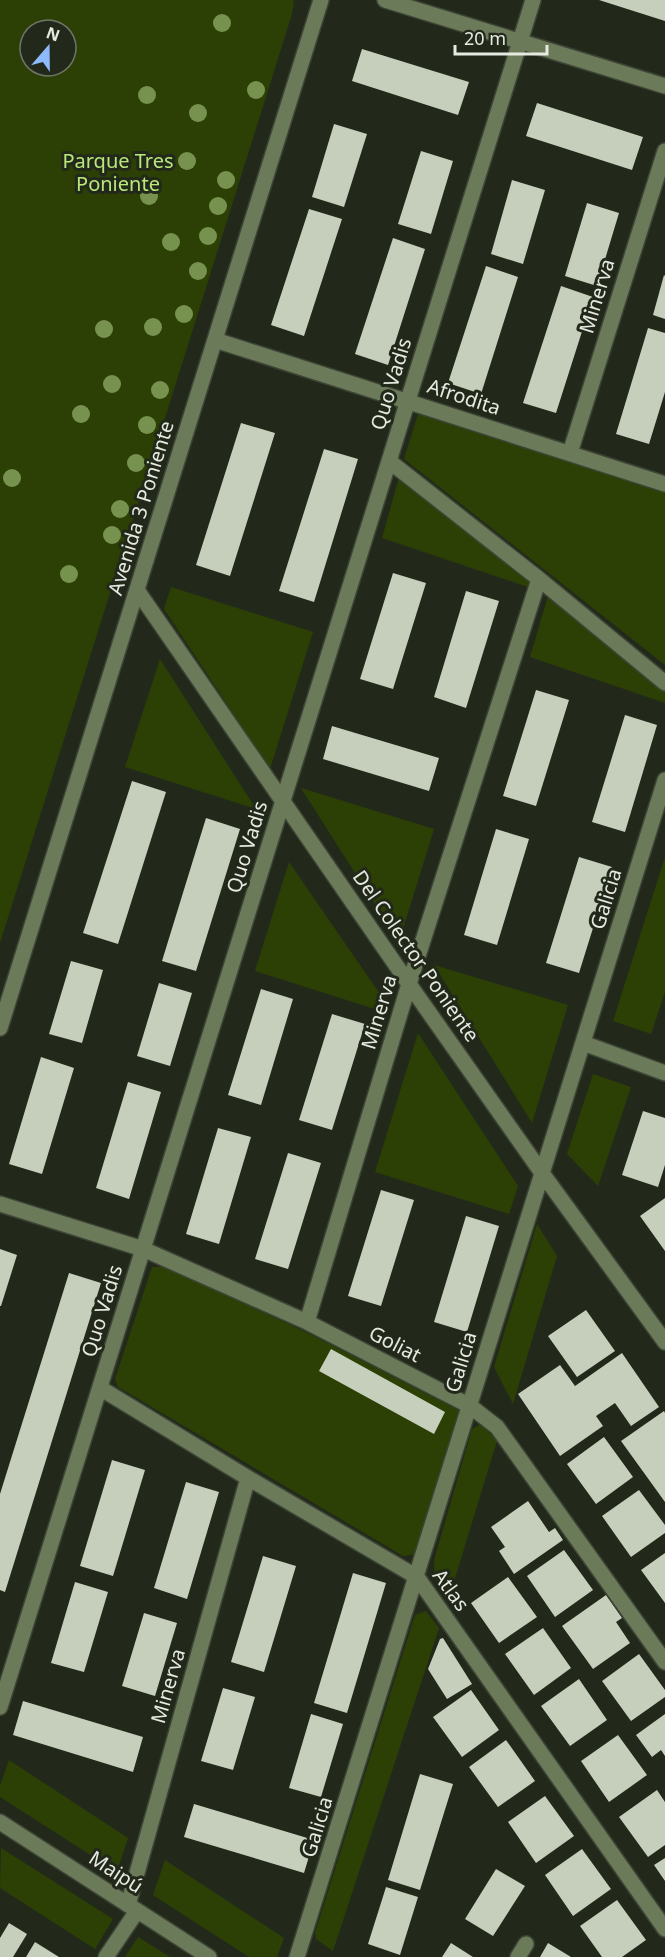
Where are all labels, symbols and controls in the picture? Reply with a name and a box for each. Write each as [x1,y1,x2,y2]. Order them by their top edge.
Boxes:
north arrow [18,18,78,78]
scale bar [455,18,546,56]
text: N [43,21,63,46]
text: 20 m [464,26,506,50]
park label: Parque Tres Poniente [62,147,174,197]
street label: Minerva [572,255,621,336]
street label: Quo Vadis [364,334,417,433]
street label: Afrodita [424,372,504,421]
street label: Avenida 3 Poniente [101,417,180,598]
street label: Quo Vadis [220,797,273,896]
street label: Del Colector Poniente [347,865,486,1047]
street label: Galicia [584,865,628,932]
street label: Minerva [354,971,403,1052]
street label: Quo Vadis [75,1261,128,1360]
street label: Goliat [364,1319,426,1368]
street label: Galicia [439,1328,483,1395]
street label: Atlas [427,1563,476,1616]
street label: Minerva [144,1645,191,1726]
street label: Galicia [295,1793,339,1860]
street label: Maipú [84,1844,148,1899]

